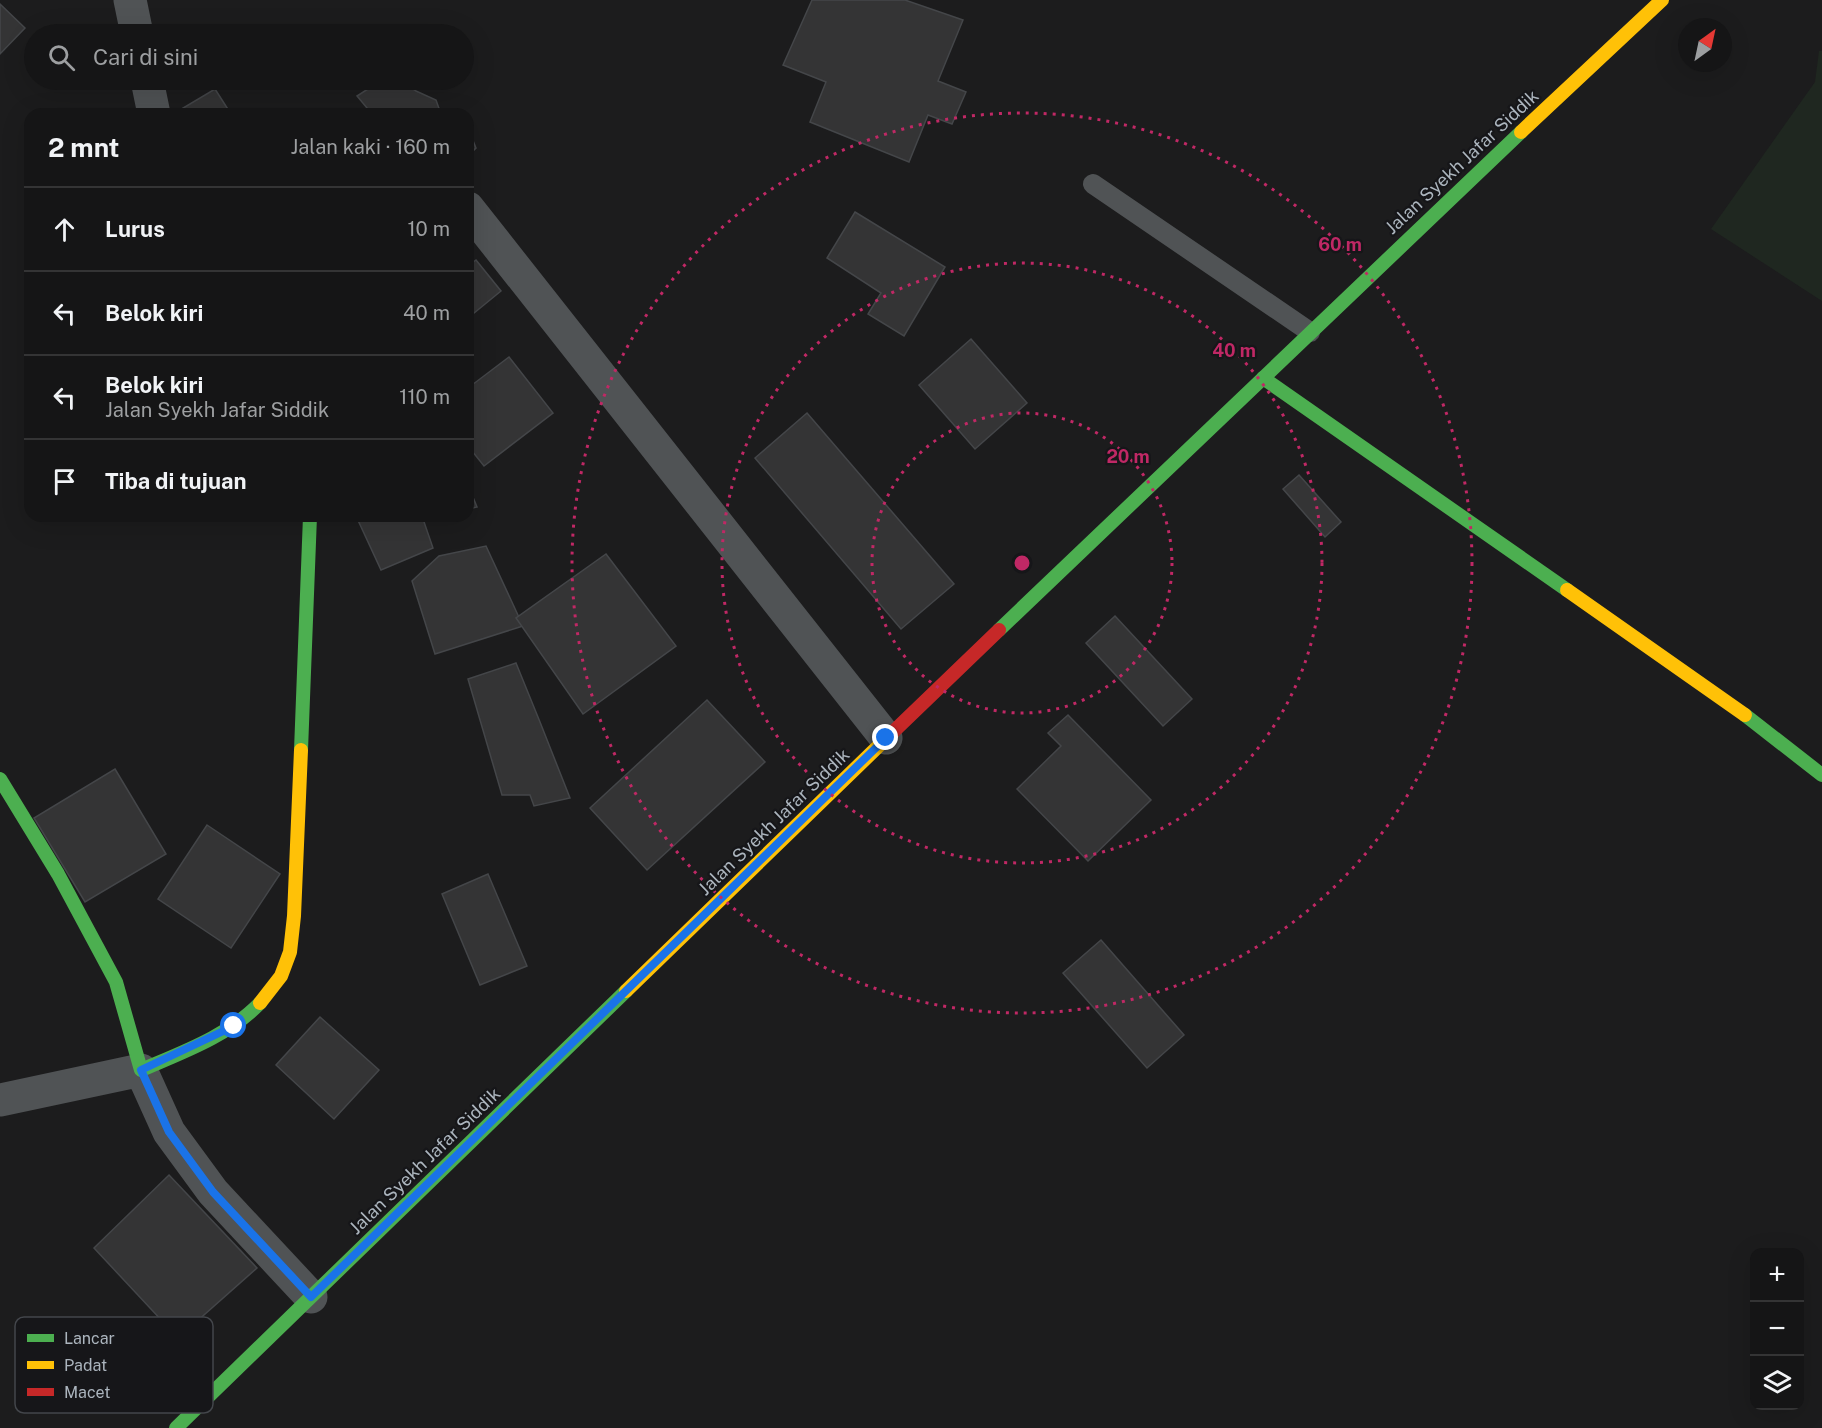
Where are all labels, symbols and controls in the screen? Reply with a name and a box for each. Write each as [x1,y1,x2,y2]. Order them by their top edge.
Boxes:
north arrow [1678,18,1732,72]
search box [24,24,474,90]
icon: search [45,41,78,74]
text: Cari di sini [93,44,198,70]
street label: Jalan Syekh Jafar Siddik [1381,85,1543,238]
text: 2 mnt [48,132,119,163]
text: Jalan kaki · 160 m [291,135,450,159]
icon: ahead [48,213,81,246]
text: Lurus [105,216,165,242]
text: 10 m [407,217,450,241]
text: 60 m [1318,234,1362,255]
icon: left [48,297,81,330]
text: Belok kiri [105,300,203,326]
text: 40 m [403,301,450,325]
text: 40 m [1212,340,1256,361]
text: Belok kiri [105,372,203,398]
icon: left [48,381,81,414]
text: 110 m [399,385,450,409]
text: Jalan Syekh Jafar Siddik [105,398,329,422]
text: 20 m [1106,446,1150,467]
icon: arrive [48,465,81,498]
text: Tiba di tujuan [105,468,246,494]
centre of rings [1012,553,1032,573]
route end [872,724,898,750]
street label: Jalan Syekh Jafar Siddik [694,744,853,899]
route start [220,1012,246,1038]
street label: Jalan Syekh Jafar Siddik [345,1083,504,1238]
map controls [1750,1248,1804,1410]
button: + [1750,1248,1804,1302]
button: − [1750,1302,1804,1356]
legend [15,1317,213,1413]
text: Lancar [64,1329,115,1348]
text: Padat [64,1356,107,1375]
button: layers [1750,1356,1804,1410]
text: Macet [64,1383,111,1402]

